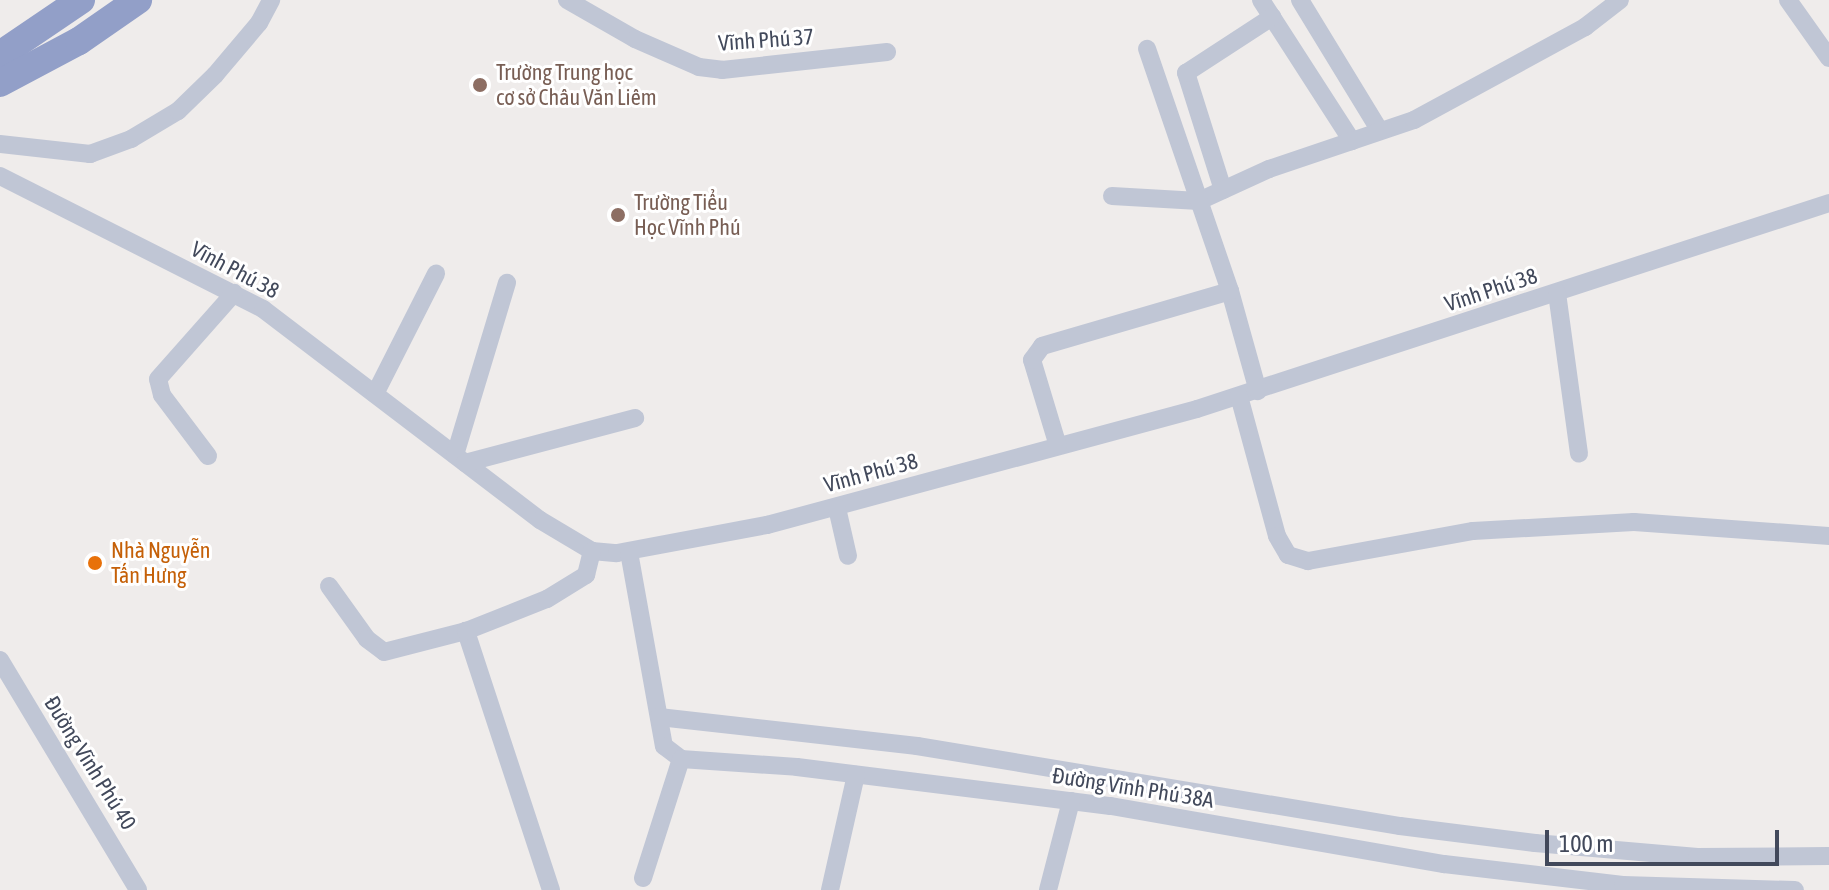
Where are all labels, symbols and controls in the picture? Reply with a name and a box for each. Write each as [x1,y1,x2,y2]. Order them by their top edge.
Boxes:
street label: Vĩnh Phú 37 [717,23,815,57]
place label: Trường Trung học cơ sở Châu Văn Liêm [496,59,656,110]
marker: Trường Trung học cơ sở Châu Văn Liêm [471,76,489,94]
place label: Trường Tiểu Học Vĩnh Phú [634,189,741,240]
marker: Trường Tiểu Học Vĩnh Phú [609,206,627,224]
street label: Vĩnh Phú 38 [186,236,284,304]
street label: Vĩnh Phú 38 [1441,263,1541,317]
street label: Vĩnh Phú 38 [821,448,921,498]
place label: Nhà Nguyễn Tấn Hưng [111,537,210,588]
marker: Nhà Nguyễn Tấn Hưng [86,554,104,572]
street label: Đường Vĩnh Phú 40 [38,691,142,835]
street label: Đường Vĩnh Phú 38A [1050,762,1216,814]
scale bar [1549,814,1783,864]
text: 100 m [1559,830,1613,857]

